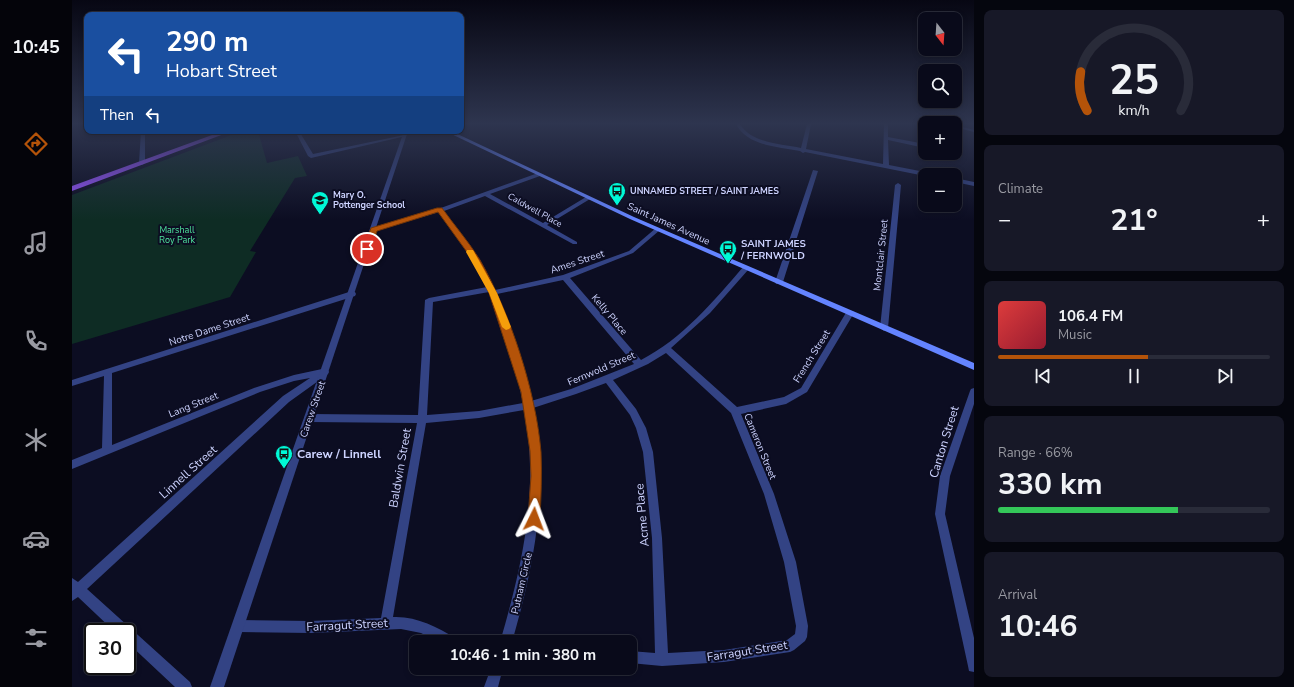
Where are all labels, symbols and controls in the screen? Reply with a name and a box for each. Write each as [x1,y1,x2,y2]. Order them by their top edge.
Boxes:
north arrow [918,12,962,56]
map controls [918,12,962,212]
text: 290 m [166,23,249,61]
icon: left [100,28,152,80]
text: 10:45 [12,35,60,59]
text: 25 [1109,52,1159,109]
text: Hobart Street [166,59,277,83]
button: search [918,64,962,108]
text: km/h [1118,100,1150,119]
icon: left [142,104,164,126]
text: Then [100,105,134,125]
button: + [918,116,962,160]
icon: directions [22,130,50,158]
button: − [918,168,962,212]
text: Climate [998,180,1043,198]
bus stop icon: UNNAMED STREET / SAINT JAMES [607,181,627,206]
place label: UNNAMED STREET / SAINT JAMES [630,185,779,197]
place label: Mary O. Pottenger School [333,189,405,211]
school or university icon: Mary O. Pottenger School [310,190,330,215]
street label: Caldwell Place [506,190,565,230]
street label: Saint James Avenue [625,199,712,248]
text: 21° [1110,200,1158,241]
text: − [998,205,1011,235]
text: + [1257,205,1270,235]
street label: Montclair Street [870,218,892,292]
park label: Marshall Roy Park [159,224,195,246]
icon: music [22,229,50,257]
pin [350,232,384,266]
place label: SAINT JAMES / FERNWOLD [740,237,806,263]
icon: arrive [356,238,378,260]
bus stop icon: SAINT JAMES / FERNWOLD [718,239,738,264]
street label: Ames Street [549,247,606,277]
street label: Kelly Place [588,291,630,338]
text: 106.4 FM [1058,306,1123,326]
street label: Notre Dame Street [167,310,252,350]
text: Music [1058,326,1092,344]
icon: phone [22,327,50,355]
street label: French Street [790,327,834,386]
street label: Fernwold Street [565,348,638,389]
icon: previous [1032,365,1054,387]
icon: pause [1123,365,1145,387]
icon: next [1214,365,1236,387]
street label: Carew Street [297,379,329,439]
street label: Lang Street [167,388,221,421]
street label: Canton Street [925,403,963,480]
street label: Cameron Street [740,411,780,482]
icon: climate [22,426,50,454]
street label: Baldwin Street [385,426,415,509]
street label: Linnell Street [156,441,221,502]
bus stop icon: Carew / Linnell [274,444,294,469]
text: Range · 66% [998,444,1073,462]
place label: Carew / Linnell [297,446,381,462]
text: 330 km [998,464,1103,505]
street label: Acme Place [631,483,653,547]
position arrow [513,498,555,540]
icon: car [22,525,50,553]
street label: Putnam Circle [508,551,536,615]
text: Arrival [998,586,1037,604]
text: 10:46 [998,606,1077,647]
street label: Farragut Street [306,615,389,635]
speed limit sign: 30 [84,623,136,675]
icon: filters [22,624,50,652]
street label: Farragut Street [706,637,789,665]
text: 10:46 · 1 min · 380 m [450,645,596,665]

